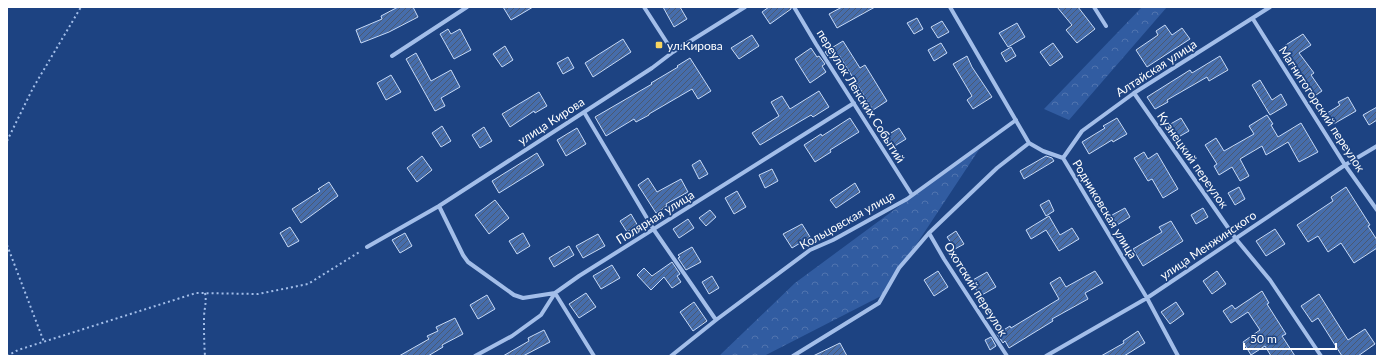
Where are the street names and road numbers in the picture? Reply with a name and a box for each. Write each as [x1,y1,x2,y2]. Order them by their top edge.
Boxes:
street label: переулок Ленских Событий [814,27,908,166]
street label: Алтайская улица [1113,36,1199,100]
street label: Магнитогорский переулок [1276,43,1369,175]
street label: улица Кирова [515,94,587,148]
street label: Кузнецкий переулок [1154,109,1232,212]
street label: Родниковская улица [1069,157,1141,261]
street label: Полярная улица [613,187,697,247]
street label: Кольцовская улица [797,188,897,252]
street label: улица Менжинского [1157,207,1259,283]
street label: Охотский переулок [941,239,1011,339]

